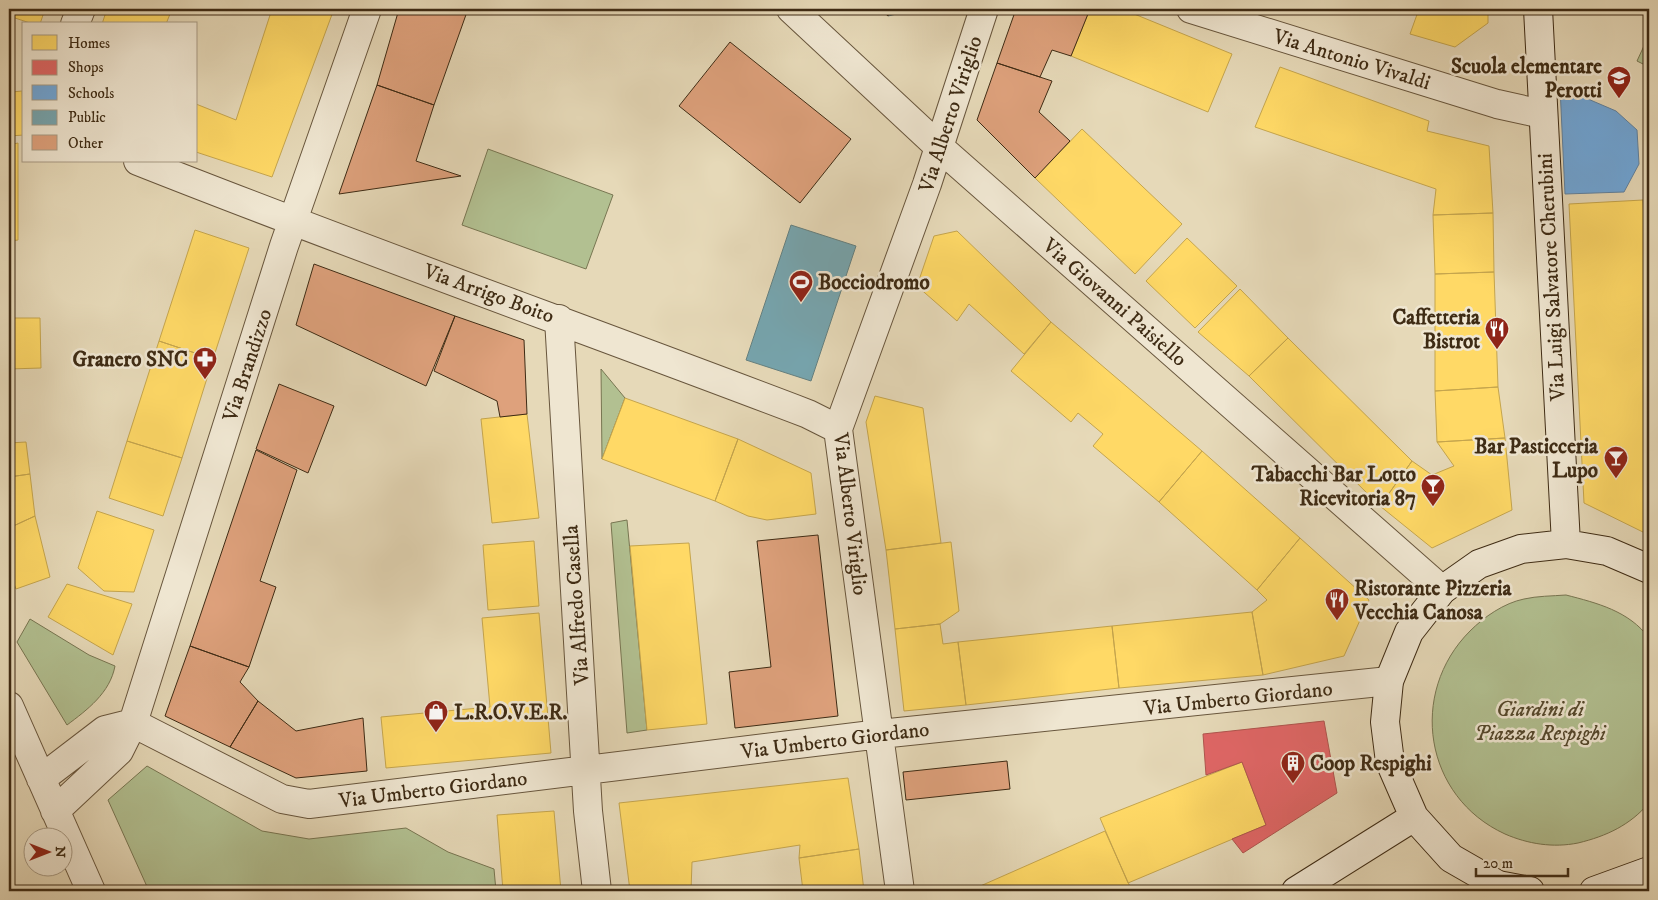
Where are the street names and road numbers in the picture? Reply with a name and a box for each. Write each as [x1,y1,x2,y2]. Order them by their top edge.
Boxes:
street label: Via Antonio Vivaldi [1269,23,1434,96]
street label: Via Alberto Viriglio [913,33,989,197]
street label: Via Luigi Salvatore Cherubini [1533,152,1572,403]
street label: Via Giovanni Paisiello [1036,232,1192,373]
street label: Via Arrigo Boito [419,258,558,330]
street label: Via Brandizzo [217,306,278,426]
street label: Via Alberto Viriglio [827,430,873,597]
street label: Via Alfredo Casella [558,524,596,687]
street label: Via Umberto Giordano [1141,676,1334,722]
street label: Via Umberto Giordano [738,717,931,766]
street label: Via Umberto Giordano [336,766,529,815]

